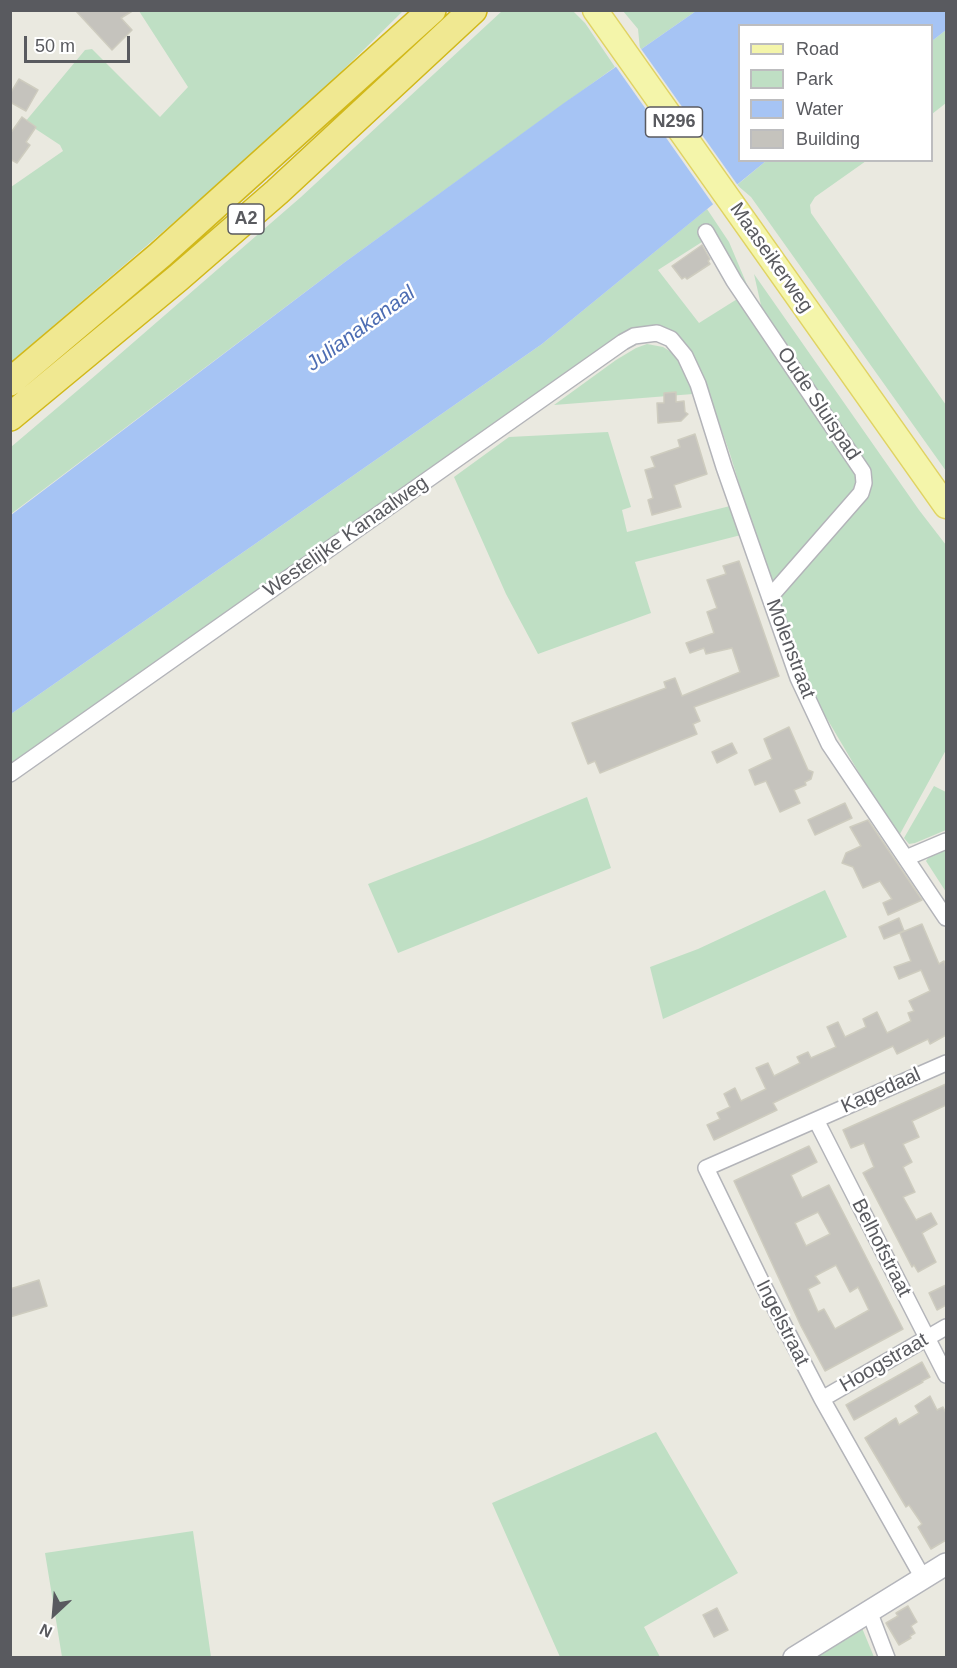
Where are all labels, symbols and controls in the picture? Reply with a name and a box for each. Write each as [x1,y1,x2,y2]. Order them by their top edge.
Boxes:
scale bar [27,24,134,62]
legend [738,24,933,162]
text: 50 m [35,36,75,56]
text: Road [796,39,839,59]
text: Park [796,69,833,89]
text: Water [796,99,843,119]
road number: N296 [646,107,702,137]
text: Building [796,129,860,149]
street label: Maaseikerweg [724,198,818,318]
road number: A2 [228,204,264,234]
water label: Julianakanaal [302,281,420,377]
street label: Oude Sluispad [771,343,865,465]
street label: Westelijke Kanaalweg [259,471,433,603]
street label: Molenstraat [760,596,820,702]
street label: Kagedaal [838,1063,924,1119]
street label: Belhofstraat [846,1195,916,1301]
street label: Ingelstraat [750,1276,814,1370]
street label: Hoogstraat [836,1328,932,1398]
north arrow [24,1584,84,1644]
text: N [37,1620,55,1641]

